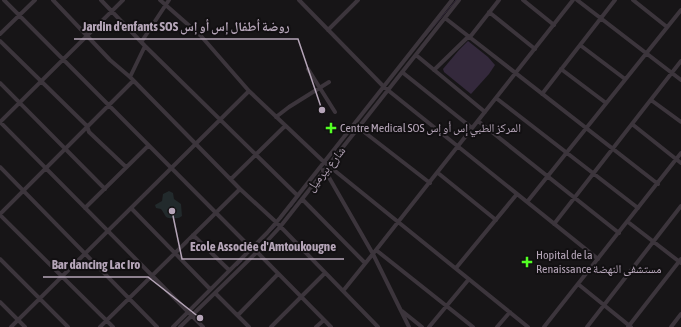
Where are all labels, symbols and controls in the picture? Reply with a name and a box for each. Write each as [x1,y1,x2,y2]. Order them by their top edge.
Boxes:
callout: Jardin d'enfants SOS روضة أطفال إس أو إس [74,14,298,39]
text: Jardin d'enfants SOS روضة أطفال إس أو إس [81,19,290,35]
place label: Centre Medical SOS المركز الطبي إس أو إس [340,121,521,138]
marker: Centre Medical SOS المركز الطبي إس أو إس [325,122,337,134]
street label: شارع بيرميل [304,144,349,195]
callout: Ecole Associée d'Amtoukougne [182,234,344,259]
text: Ecole Associée d'Amtoukougne [190,239,336,254]
place label: Hopital de la Renaissance مستشفى النهضة [536,248,662,276]
callout: Bar dancing Lac Iro [43,252,148,277]
marker: Hopital de la Renaissance مستشفى النهضة [521,256,533,268]
text: Bar dancing Lac Iro [52,257,140,272]

